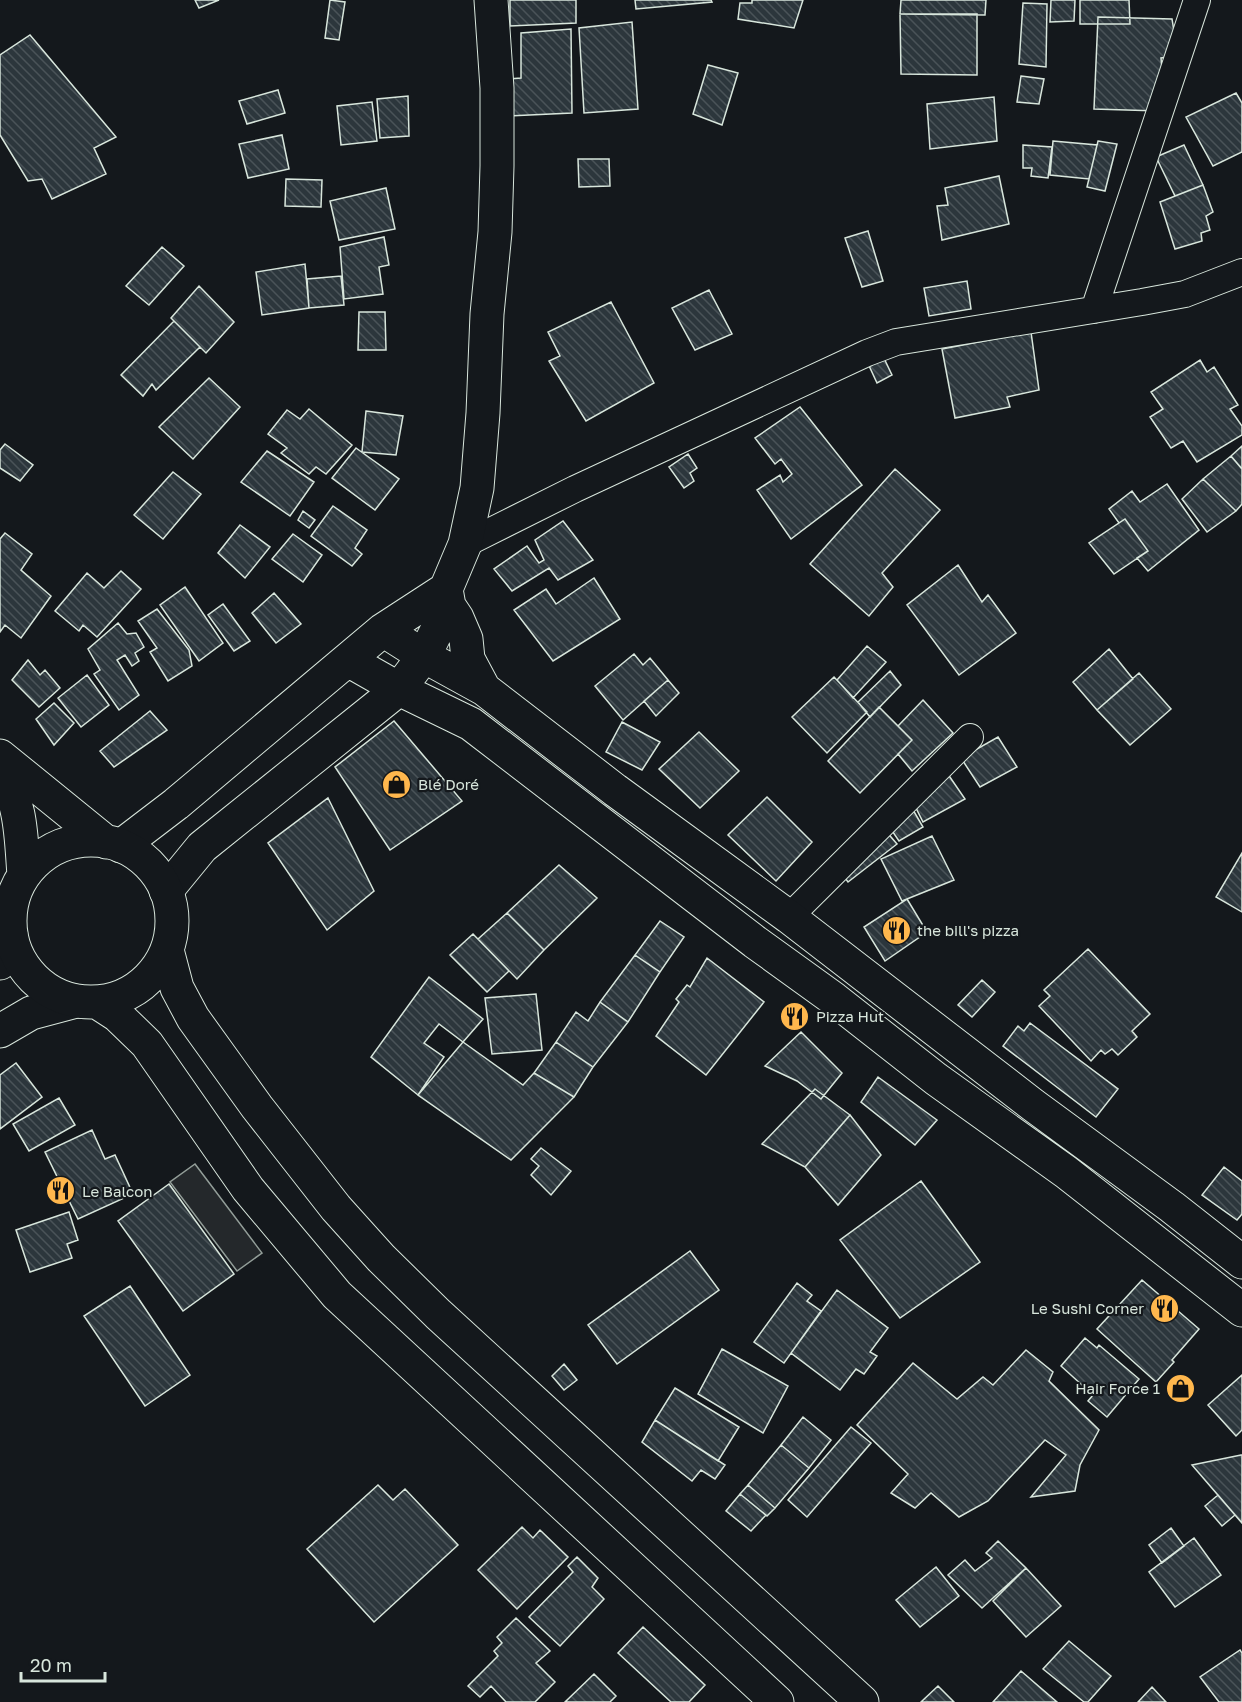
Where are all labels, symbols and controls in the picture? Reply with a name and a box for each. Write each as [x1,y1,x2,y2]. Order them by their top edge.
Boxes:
shop icon: Blé Doré [381,768,413,800]
place label: Blé Doré [418,775,479,793]
restaurant icon: the bill's pizza [880,914,912,946]
place label: the bill's pizza [917,921,1019,939]
restaurant icon: Pizza Hut [779,1000,811,1032]
place label: Pizza Hut [816,1007,884,1025]
restaurant icon: Le Balcon [45,1175,77,1207]
place label: Le Balcon [82,1182,152,1200]
restaurant icon: Le Sushi Corner [1149,1292,1181,1324]
place label: Le Sushi Corner [1031,1299,1144,1317]
shop icon: Hair Force 1 [1165,1372,1197,1404]
place label: Hair Force 1 [1075,1379,1160,1397]
scale bar [21,1645,105,1683]
text: 20 m [30,1654,72,1676]

